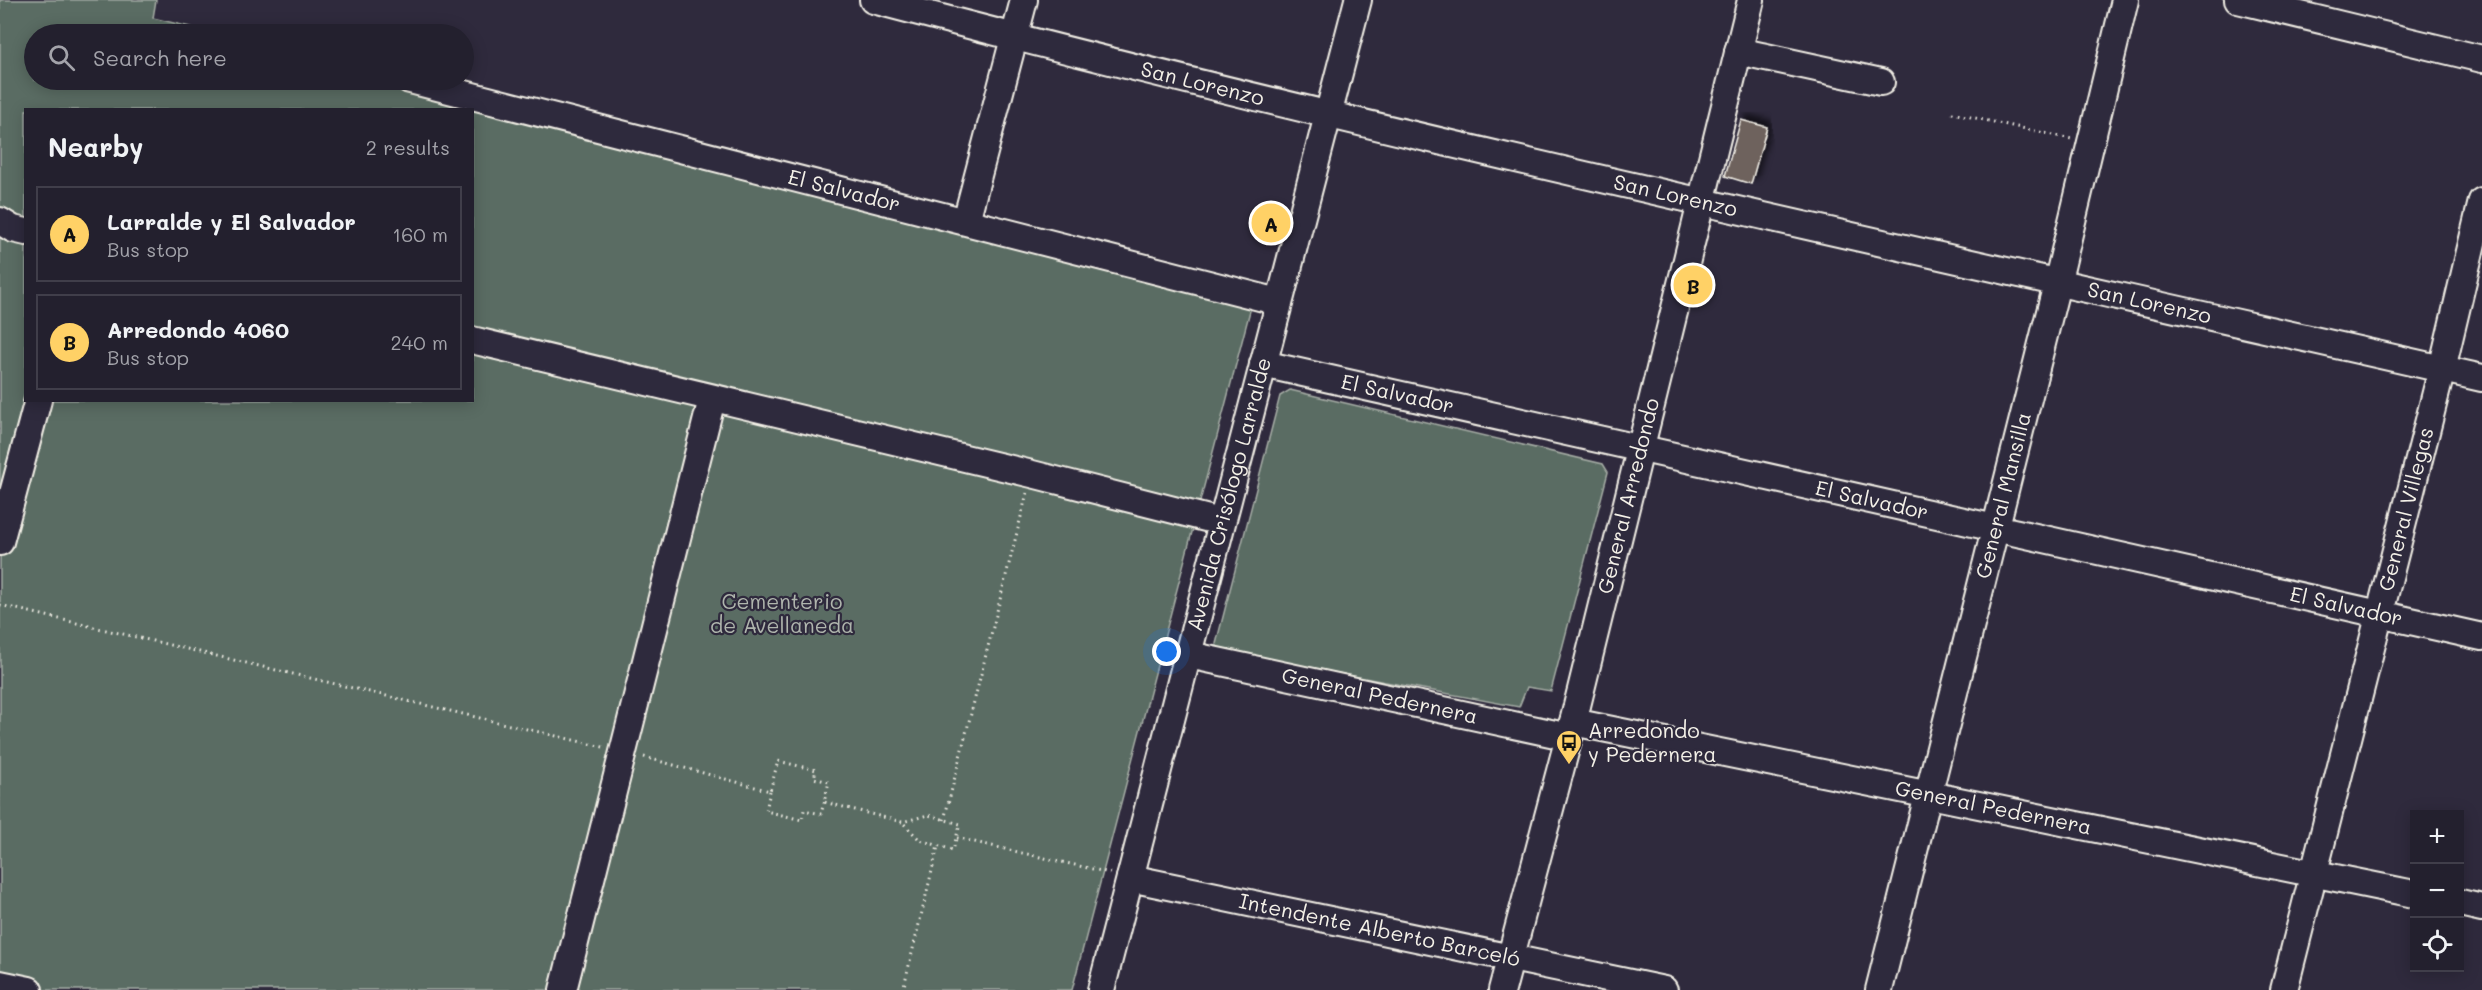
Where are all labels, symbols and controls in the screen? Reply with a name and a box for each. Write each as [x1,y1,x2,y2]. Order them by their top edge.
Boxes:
search box [24,24,474,90]
icon: search [45,41,78,74]
text: Search here [93,43,227,72]
street label: San Lorenzo [1138,54,1267,111]
text: Nearby [48,130,143,164]
text: 2 results [366,134,450,160]
street label: El Salvador [785,162,903,217]
street label: San Lorenzo [1611,167,1740,222]
pin: A [1252,200,1290,246]
text: Larralde y El Salvador [107,207,356,236]
text: A [63,221,76,247]
text: 160 m [392,221,448,247]
text: Bus stop [107,236,189,262]
pin: B [1674,262,1712,308]
street label: San Lorenzo [2085,275,2214,329]
text: Arredondo 4060 [107,315,289,344]
text: B [63,329,76,355]
text: 240 m [390,329,448,355]
text: Bus stop [107,344,189,370]
street label: Avenida Crisólogo Larralde [1180,354,1276,634]
street label: El Salvador [1339,367,1457,418]
street label: General Arredondo [1590,395,1664,596]
street label: General Mansilla [1968,409,2036,581]
street label: General Villegas [2371,424,2439,594]
street label: El Salvador [1813,473,1931,525]
street label: El Salvador [2288,579,2405,631]
park label: Cementerio de Avellaneda [710,587,854,638]
your location [1152,637,1181,666]
street label: General Pedernera [1279,660,1480,729]
place label: Arredondo y Pedernera [1588,716,1717,767]
bus stop icon: Arredondo y Pedernera [1554,728,1584,766]
street label: General Pedernera [1893,773,2094,840]
map controls [2410,810,2464,972]
button: + [2410,810,2464,864]
button: − [2410,864,2464,918]
street label: Intendente Alberto Barceló [1237,886,1523,972]
button: locate [2410,918,2464,972]

